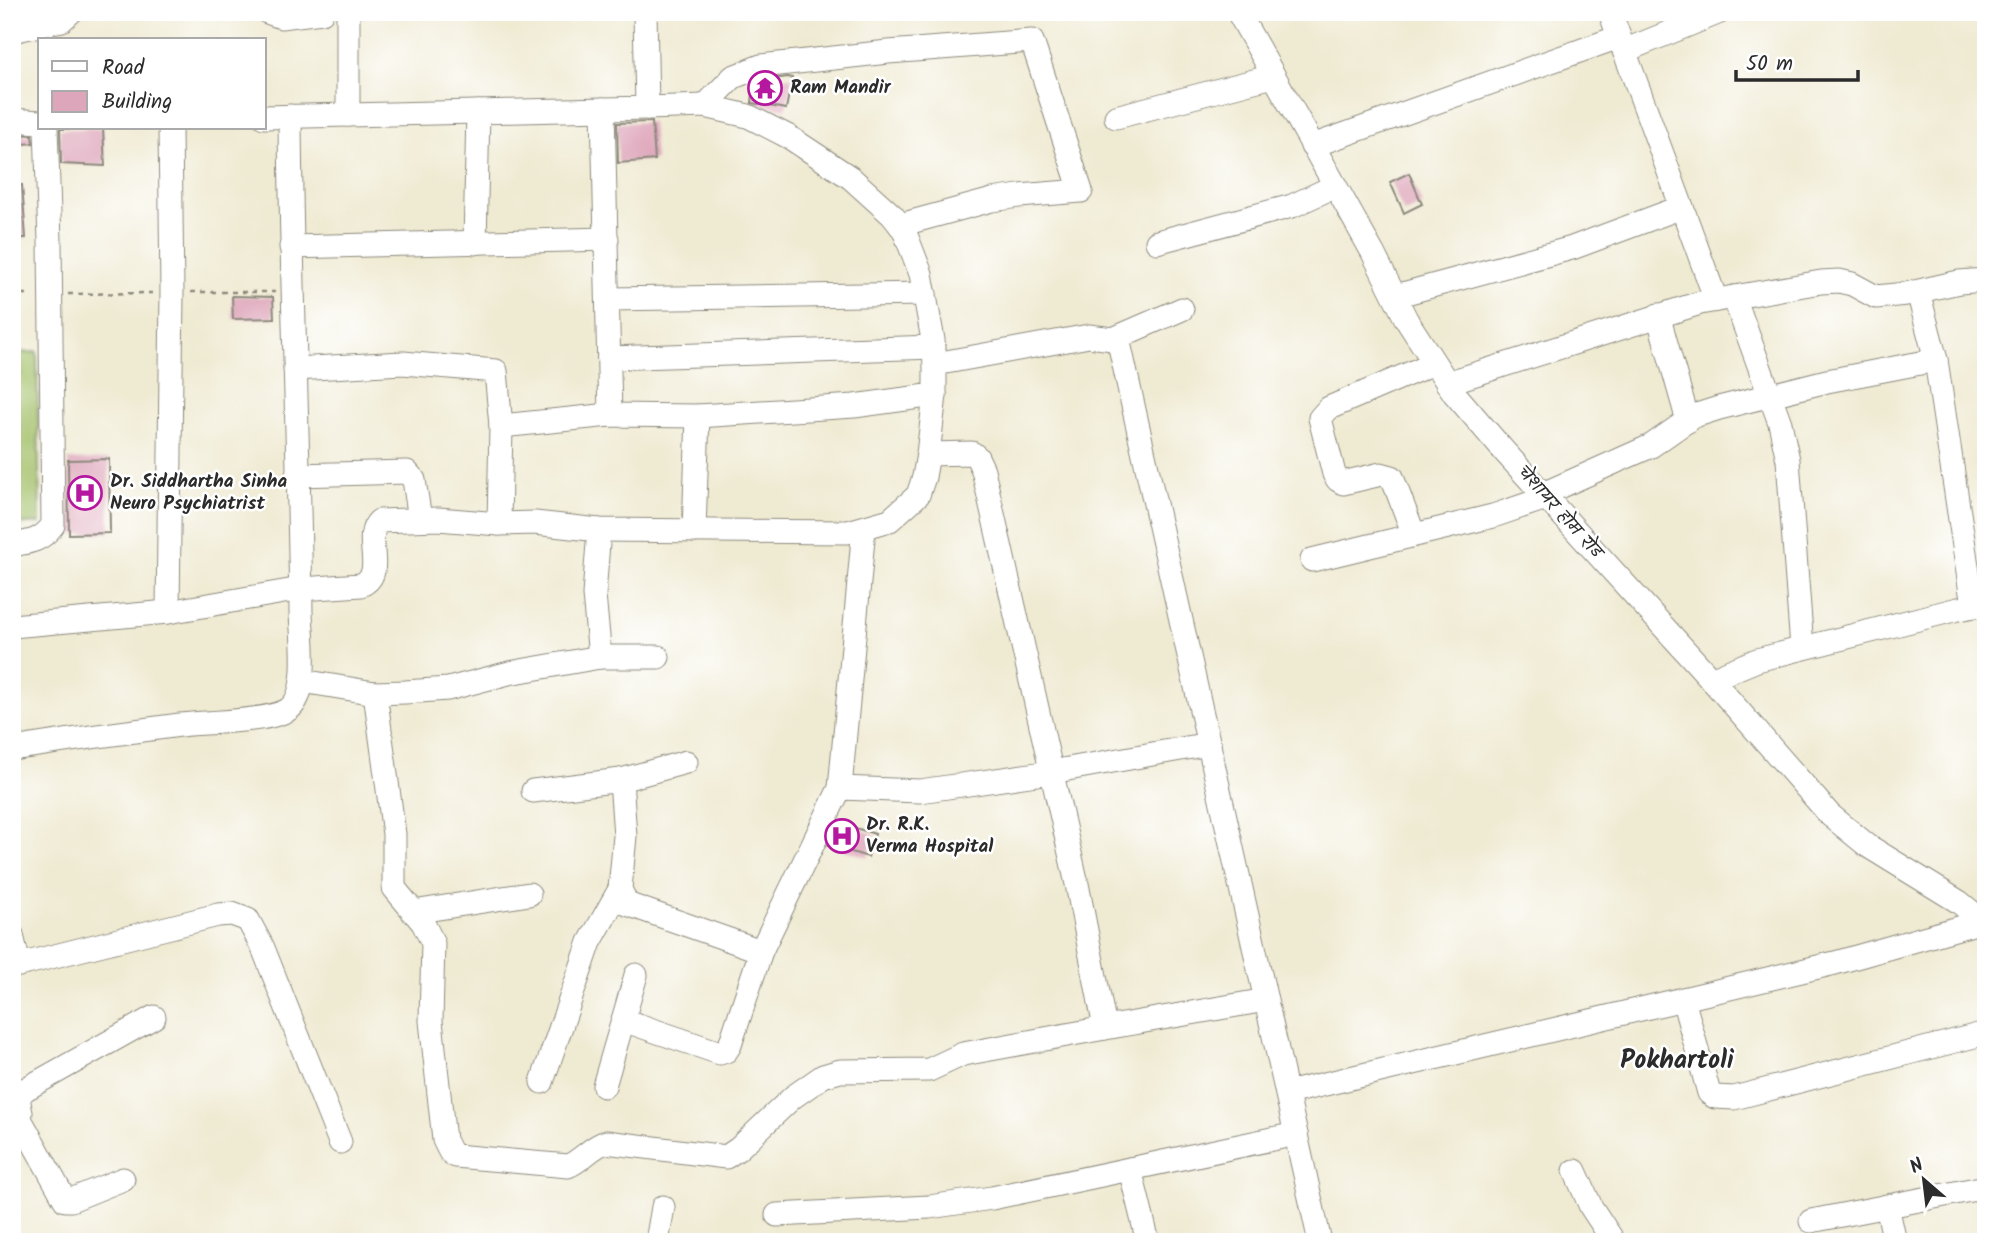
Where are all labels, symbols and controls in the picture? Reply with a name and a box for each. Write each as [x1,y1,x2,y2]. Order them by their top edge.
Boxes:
legend [38,38,266,130]
scale bar [1736,38,1858,82]
text: 50 m [1746,48,1793,81]
text: Road [102,52,145,85]
temple icon: Ram Mandir [746,69,784,107]
place label: Ram Mandir [790,73,892,103]
text: Building [102,86,172,119]
street label: चेशायर होम रोड [1509,459,1612,568]
place label: Dr. Siddhartha Sinha Neuro Psychiatrist [110,467,287,519]
hospital icon: Dr. Siddhartha Sinha Neuro Psychiatrist [66,474,104,512]
place label: Dr. R.K. Verma Hospital [866,810,994,862]
hospital icon: Dr. R.K. Verma Hospital [823,817,861,855]
district label: Pokhartoli [1620,1040,1735,1082]
north arrow [1890,1146,1960,1216]
text: N [1905,1151,1929,1183]

